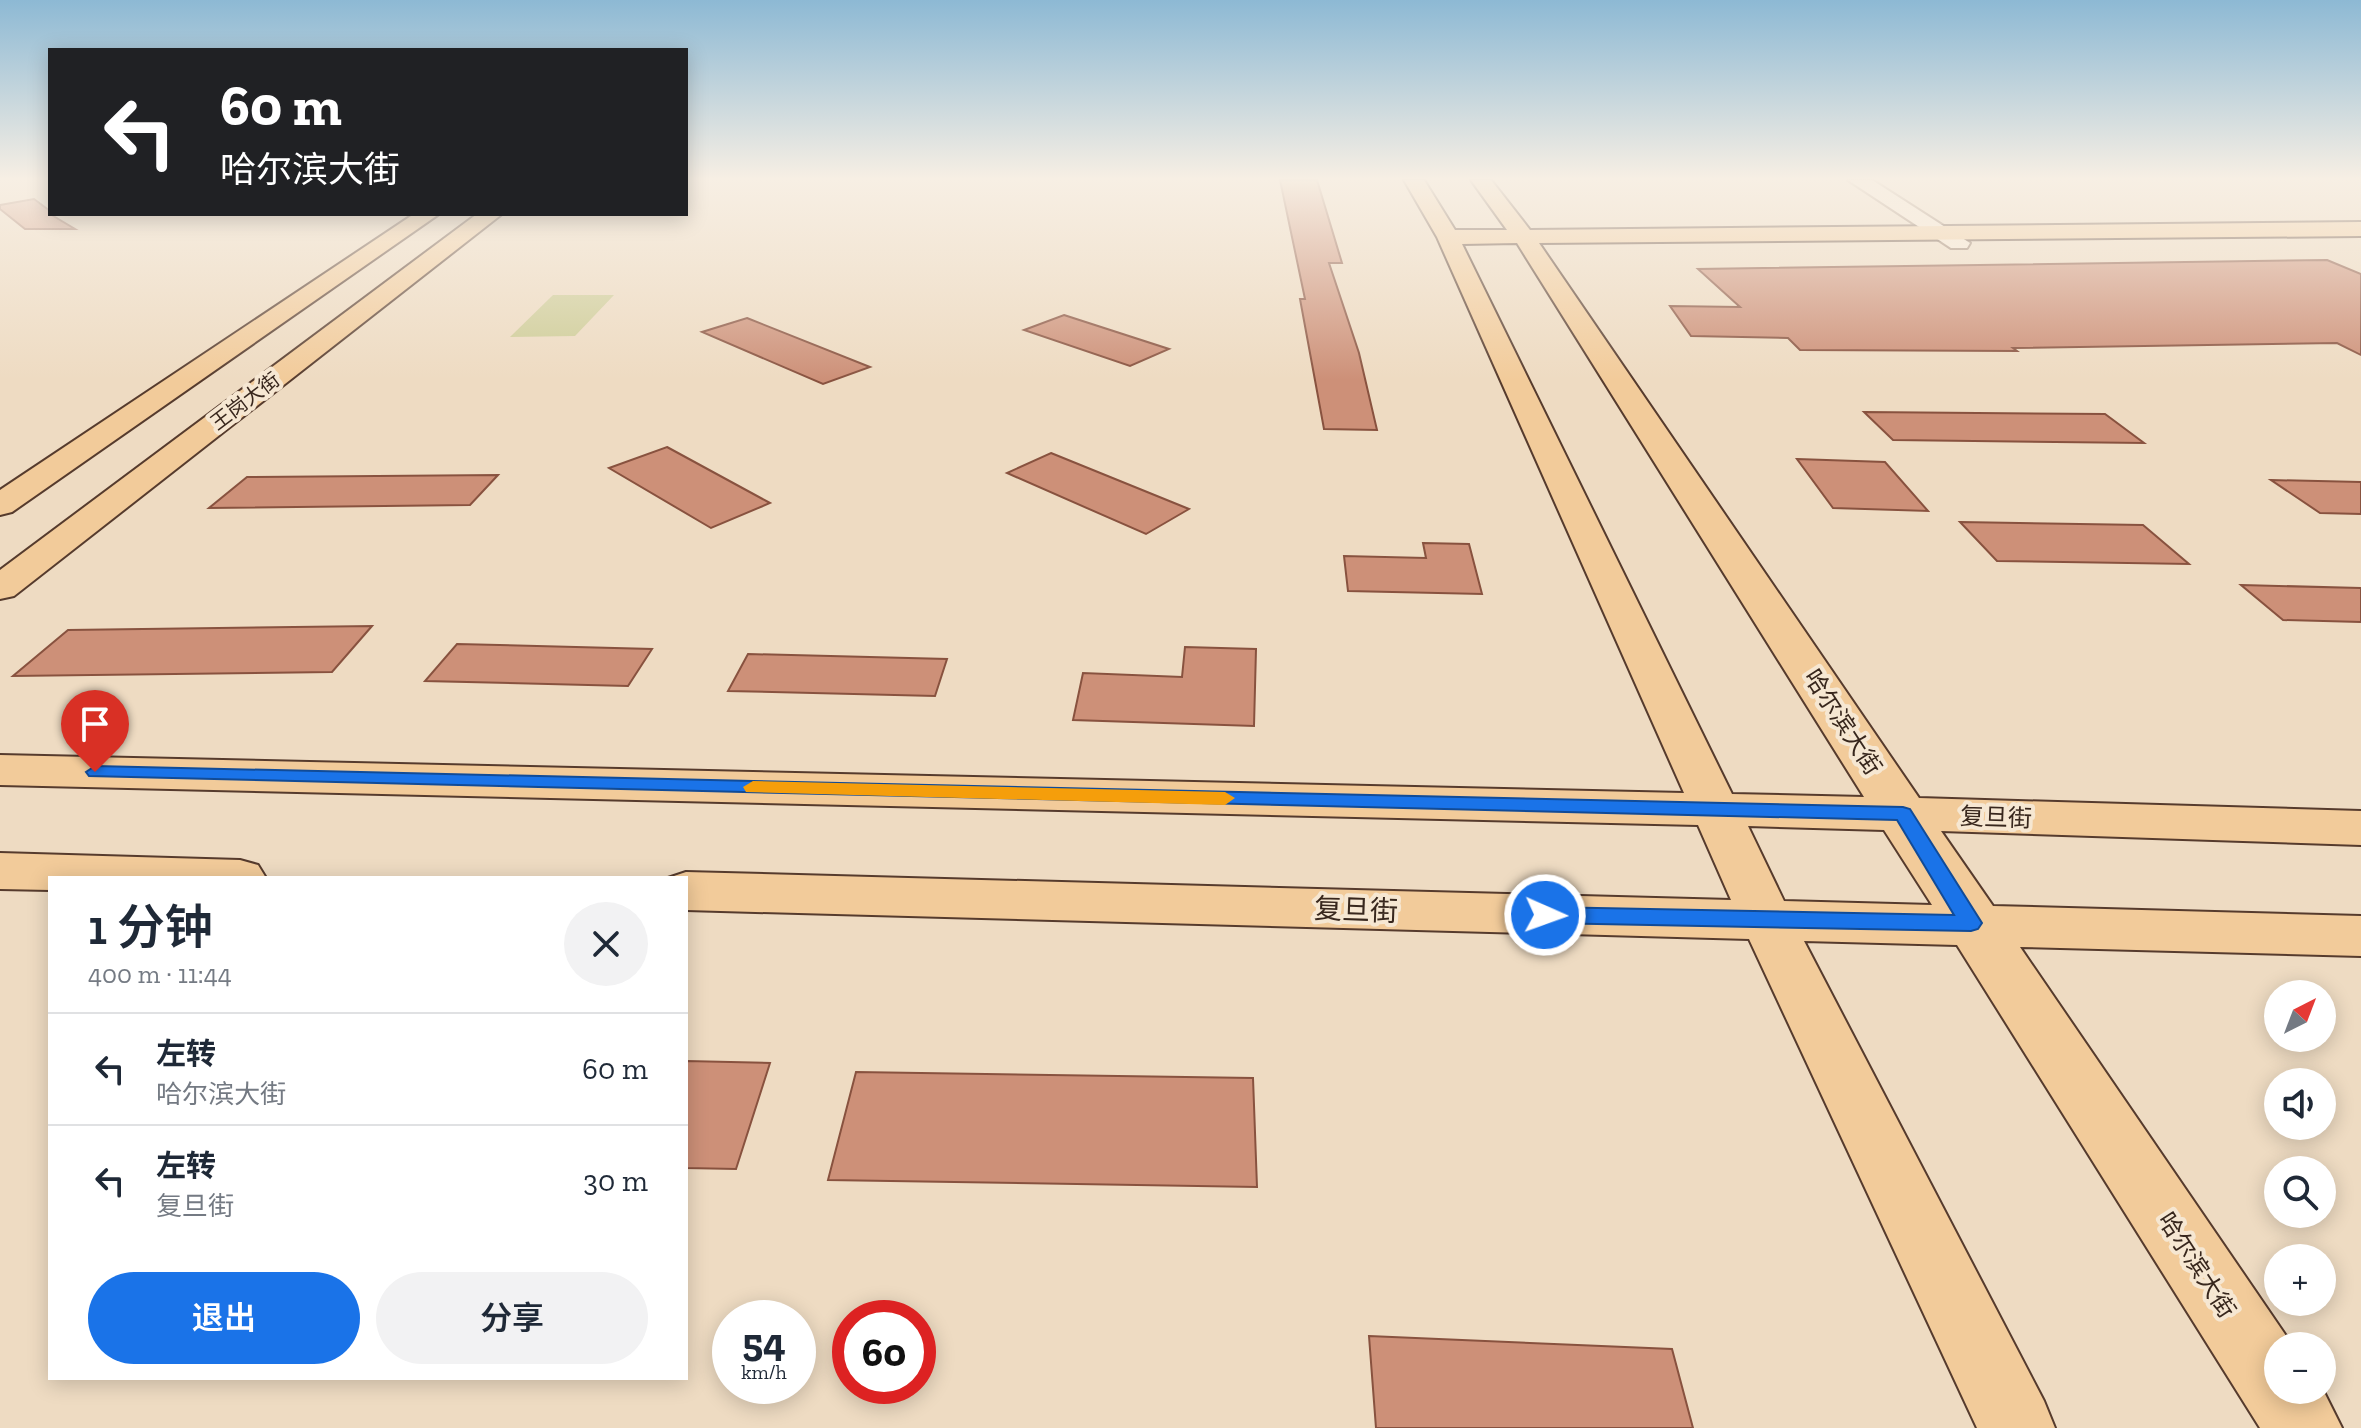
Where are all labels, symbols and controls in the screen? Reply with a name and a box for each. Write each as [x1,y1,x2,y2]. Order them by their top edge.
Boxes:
text: 60 m [220,72,342,139]
icon: left [88,80,192,184]
text: 哈尔滨大街 [220,148,400,191]
street label: 王岗大街 [206,367,284,435]
street label: 哈尔滨大街 [1798,664,1888,780]
pin [61,690,129,772]
icon: arrive [73,702,117,746]
street label: 复旦街 [1960,801,2032,833]
position arrow [1503,873,1587,957]
street label: 复旦街 [1313,892,1399,928]
text: 1 分钟 [88,899,213,956]
button: close [564,902,648,986]
text: 400 m · 11:44 [88,958,232,990]
north arrow [2264,980,2336,1052]
map controls [2264,980,2336,1404]
text: 左转 [156,1036,216,1072]
icon: left [88,1047,132,1091]
text: 60 m [582,1051,648,1087]
button: sound [2264,1068,2336,1140]
text: 哈尔滨大街 [156,1078,286,1110]
text: 左转 [156,1148,216,1184]
button: search [2264,1156,2336,1228]
icon: left [88,1159,132,1203]
text: 30 m [583,1163,648,1199]
text: 复旦街 [156,1190,234,1222]
street label: 哈尔滨大街 [2152,1207,2242,1323]
button: + [2264,1244,2336,1316]
button: 退出 [88,1272,360,1364]
button: 分享 [376,1272,648,1364]
speed limit sign: 60 [832,1300,936,1404]
text: 54 [742,1318,786,1366]
button: − [2264,1332,2336,1404]
text: km/h [741,1360,787,1384]

